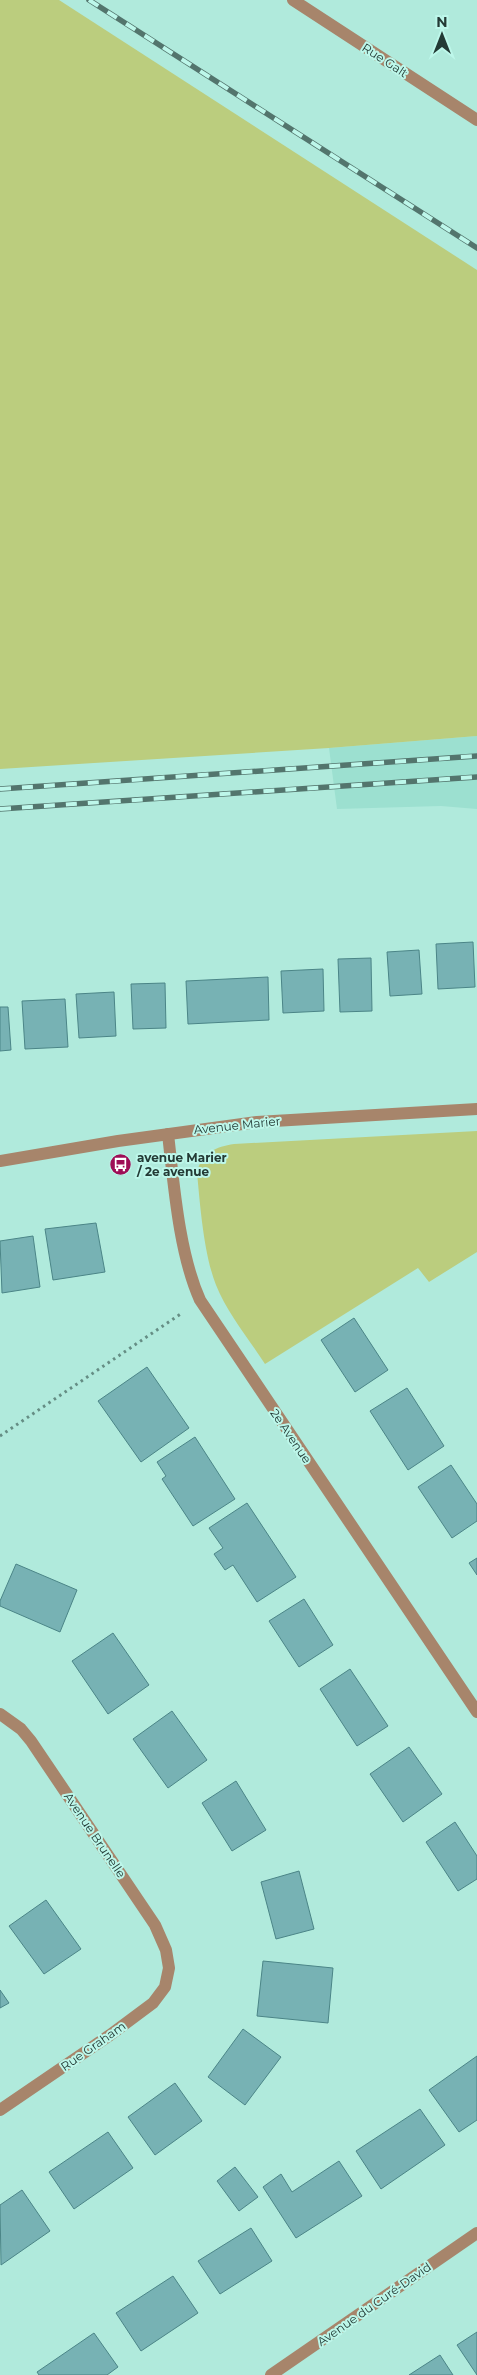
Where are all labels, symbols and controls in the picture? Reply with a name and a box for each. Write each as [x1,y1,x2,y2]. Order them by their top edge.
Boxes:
north arrow [417,10,467,60]
text: N [436,13,448,31]
street label: Rue Galt [359,40,411,80]
street label: Avenue Marier [193,1113,281,1137]
place label: avenue Marier / 2e avenue [136,1150,227,1179]
bus stop icon: avenue Marier / 2e avenue [109,1152,133,1176]
street label: 2e Avenue [267,1406,315,1466]
street label: Avenue Brunelle [61,1790,129,1880]
street label: Rue Graham [58,2018,128,2074]
street label: Avenue du Curé-David [314,2259,434,2349]

